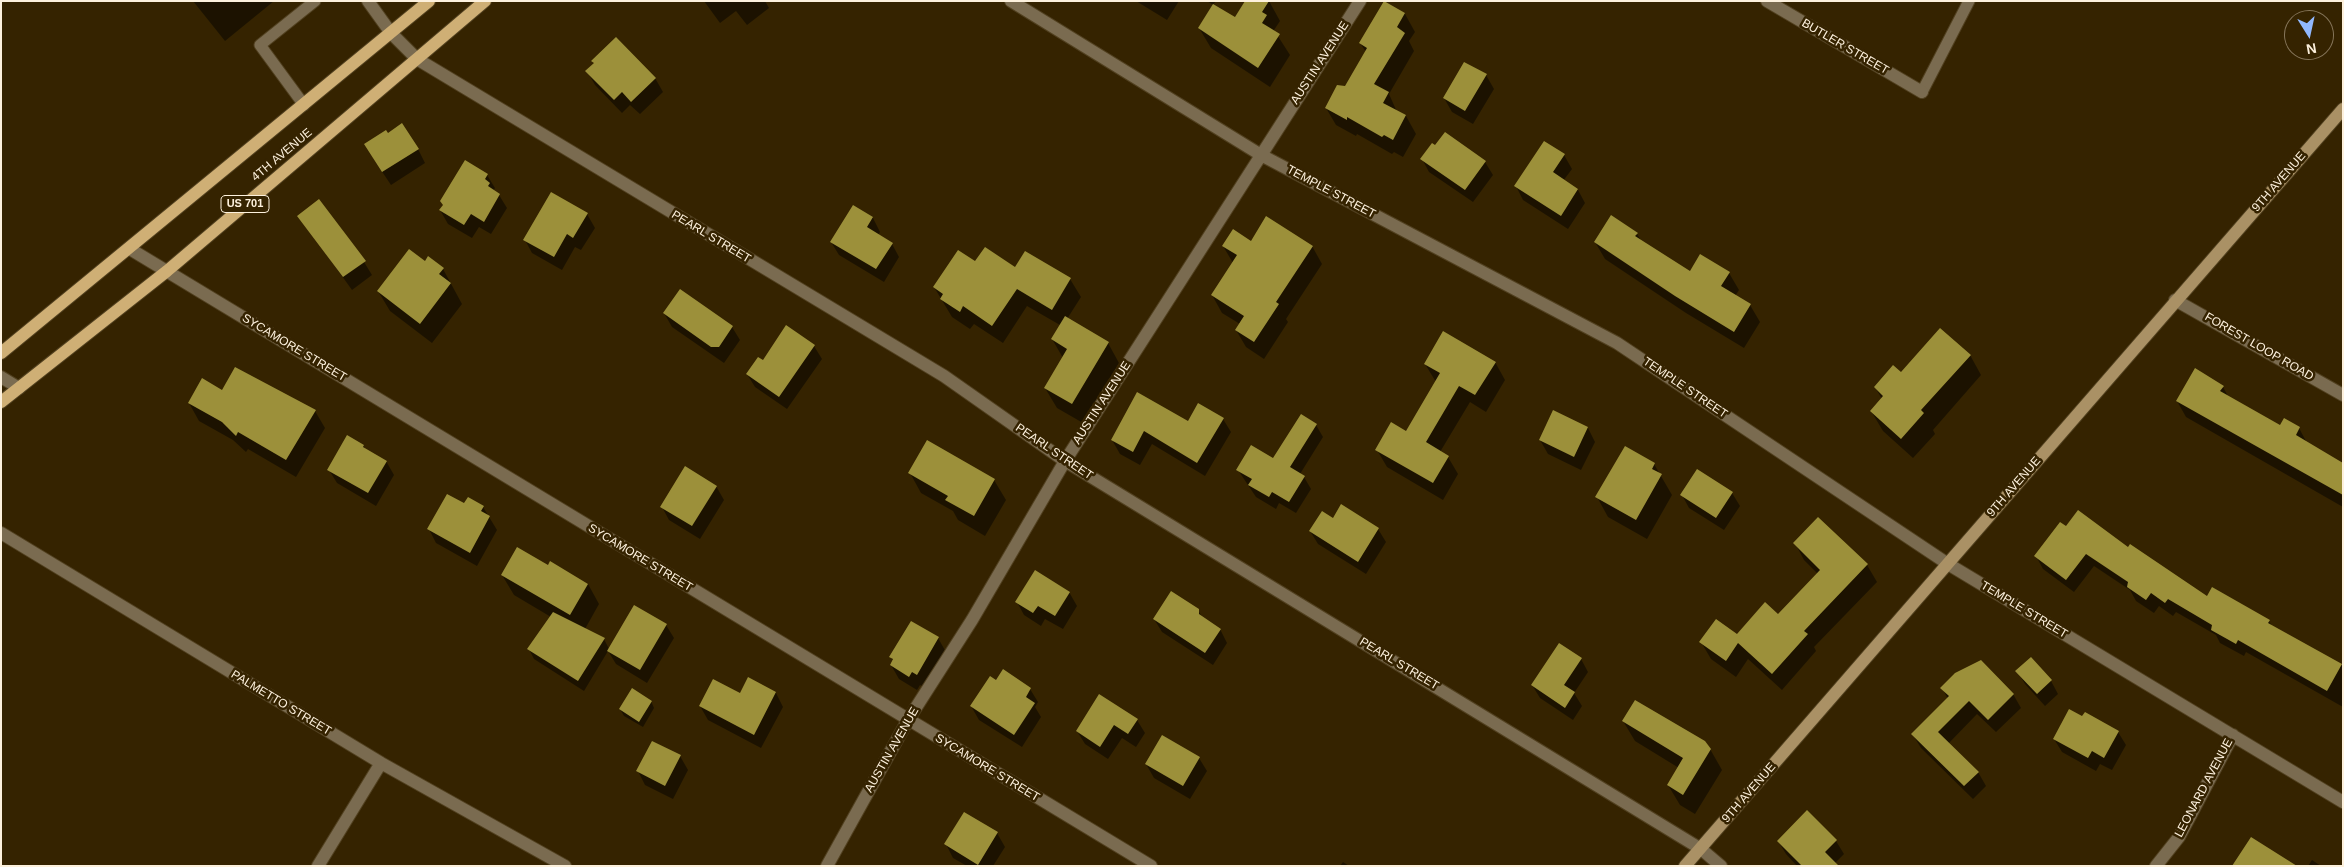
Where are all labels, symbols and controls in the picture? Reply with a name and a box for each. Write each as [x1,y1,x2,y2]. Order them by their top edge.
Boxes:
north arrow [2284,10,2334,60]
street label: BUTLER STREET [1799,16,1891,78]
street label: AUSTIN AVENUE [1288,19,1352,107]
text: N [2305,40,2318,58]
street label: 4TH AVENUE [249,126,315,184]
street label: 9TH AVENUE [2249,149,2309,215]
street label: TEMPLE STREET [1284,162,1378,222]
road number: US 701 [221,195,269,212]
street label: PEARL STREET [669,208,753,266]
street label: FOREST LOOP ROAD [2202,310,2316,384]
street label: SYCAMORE STREET [239,311,349,385]
street label: TEMPLE STREET [1640,354,1730,422]
street label: AUSTIN AVENUE [1070,359,1134,447]
street label: PEARL STREET [1013,421,1095,483]
street label: 9TH AVENUE [1984,454,2044,520]
street label: SYCAMORE STREET [585,521,695,595]
street label: TEMPLE STREET [1978,578,2070,642]
street label: PEARL STREET [1357,635,1441,693]
street label: PALMETTO STREET [228,667,334,739]
street label: AUSTIN AVENUE [862,705,922,795]
street label: SYCAMORE STREET [932,731,1042,805]
street label: LEONARD AVENUE [2172,736,2236,840]
street label: 9TH AVENUE [1719,760,1779,826]

